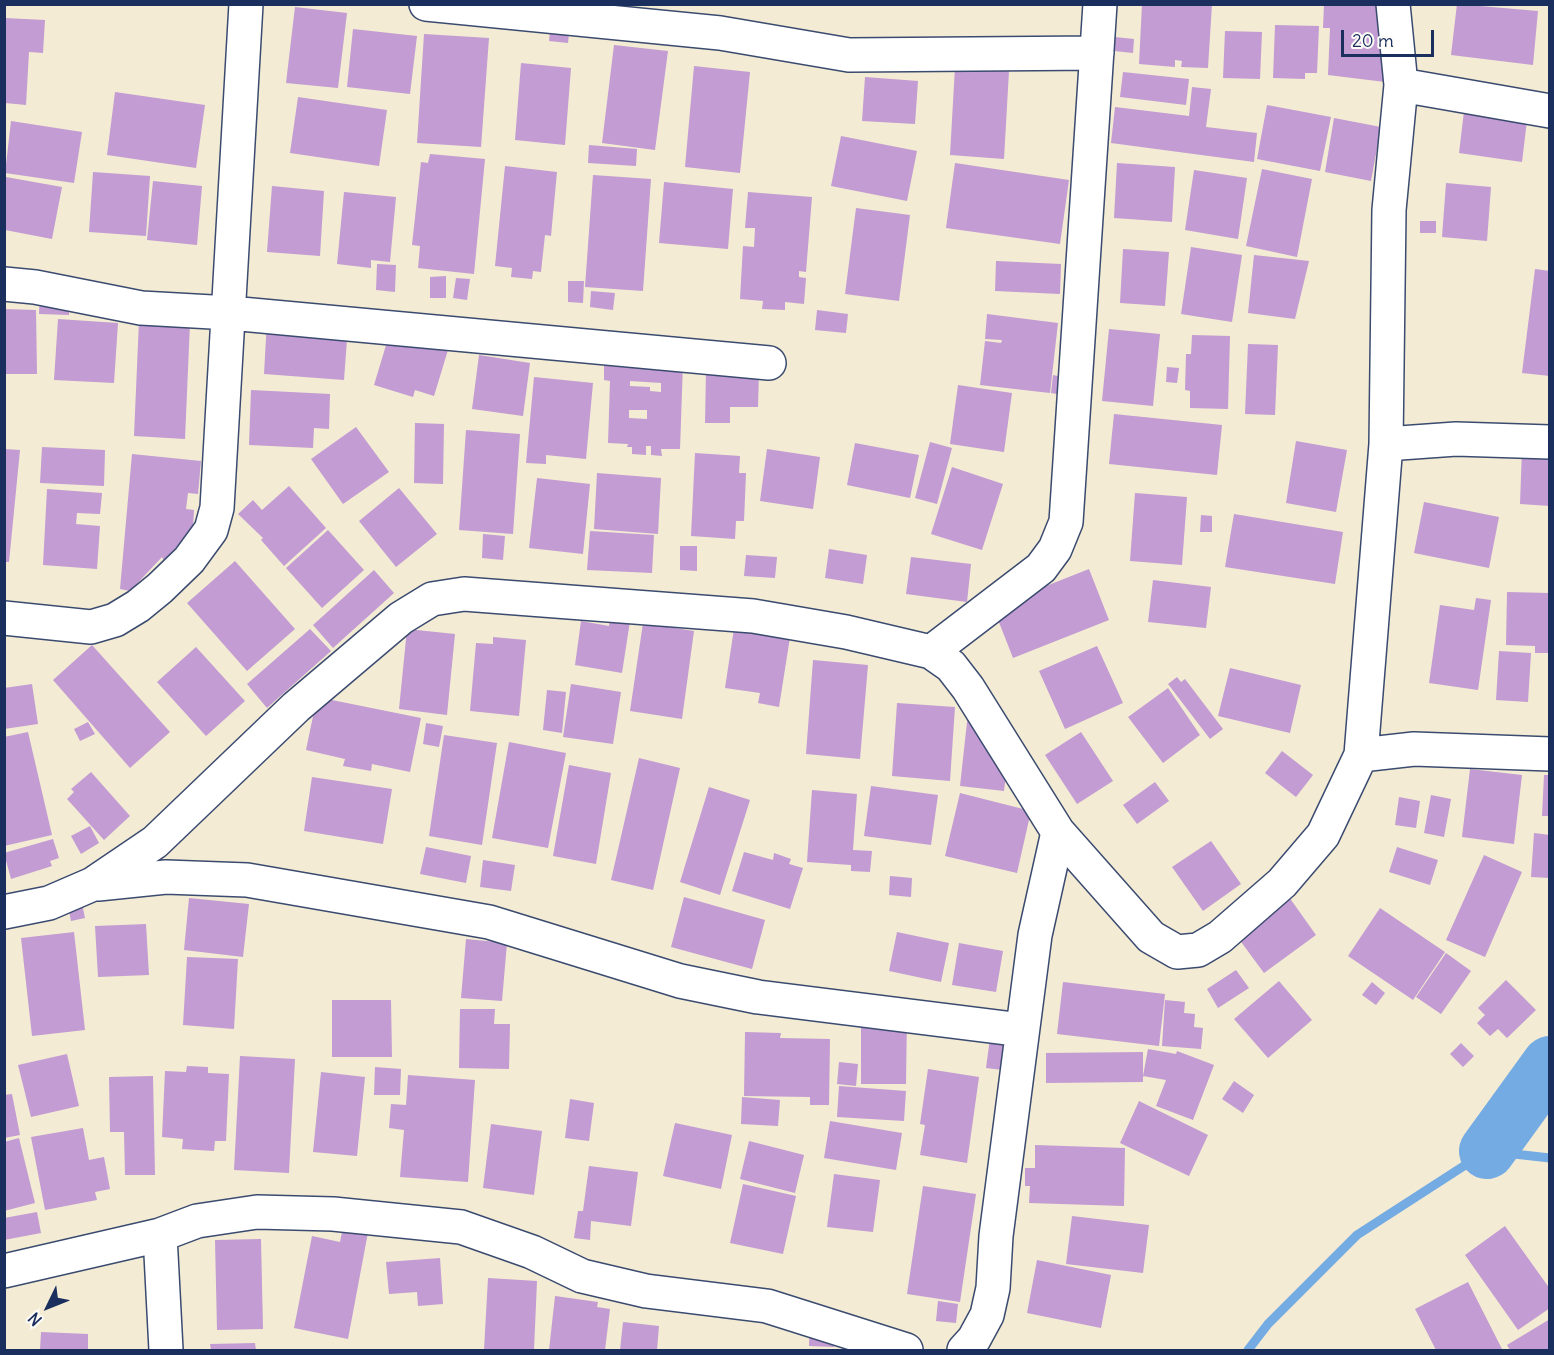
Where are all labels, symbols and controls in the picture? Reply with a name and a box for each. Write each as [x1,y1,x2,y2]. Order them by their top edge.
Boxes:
scale bar [1344,18,1437,56]
text: 20 m [1352,29,1394,52]
north arrow [18,1277,78,1337]
text: N [24,1308,46,1330]

